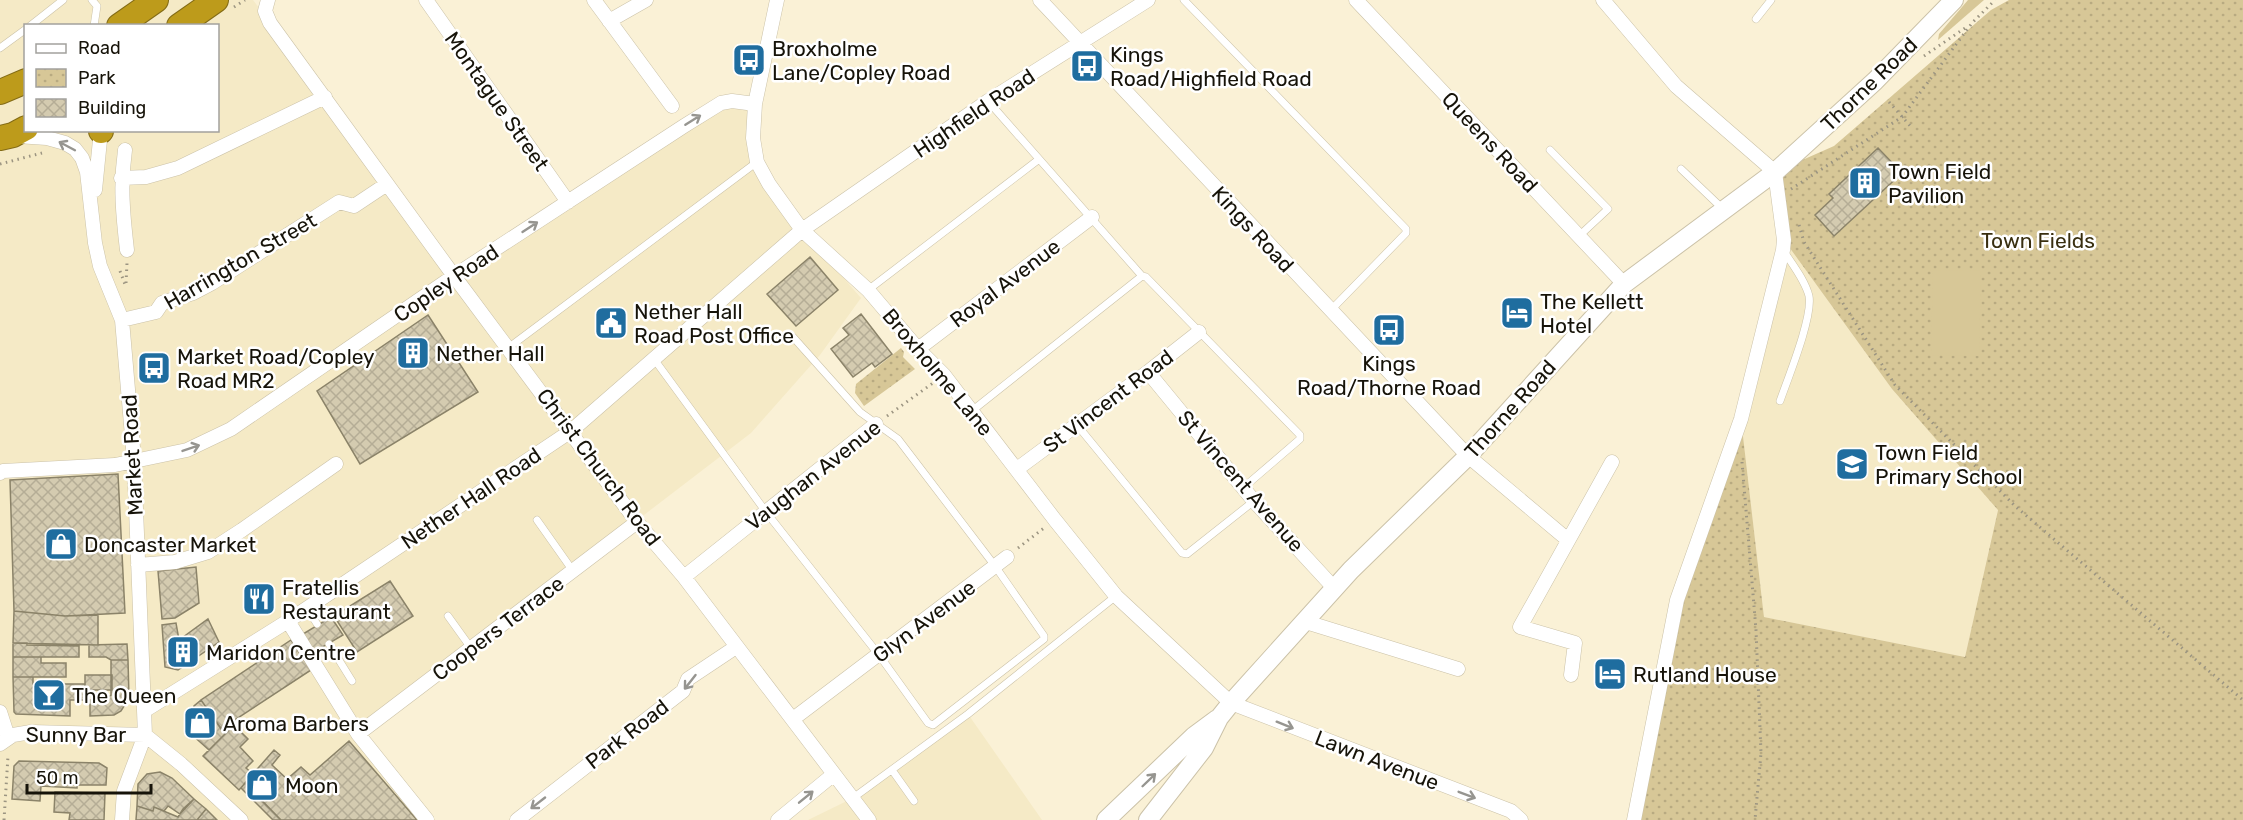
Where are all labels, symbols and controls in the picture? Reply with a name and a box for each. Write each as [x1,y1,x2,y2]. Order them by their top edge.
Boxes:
legend [24,24,219,132]
street label: Montague Street [440,27,554,175]
street label: Thorne Road [1816,32,1922,136]
place label: Broxholme Lane/Copley Road [772,36,950,85]
text: Road [78,37,121,59]
bus stop icon: Broxholme Lane/Copley Road [731,42,767,78]
place label: Kings Road/Highfield Road [1110,42,1312,91]
bus stop icon: Kings Road/Highfield Road [1069,48,1105,84]
street label: Highfield Road [909,63,1039,163]
text: Park [78,67,116,89]
street label: Queens Road [1437,86,1543,198]
text: Building [78,97,146,119]
one-way arrow [684,114,701,126]
one-way arrow [59,140,77,151]
place label: Town Field Pavilion [1888,159,1991,208]
building icon: Town Field Pavilion [1847,165,1883,201]
street label: Kings Road [1207,181,1299,277]
street label: Harrington Street [159,207,321,315]
one-way arrow [521,221,538,233]
park label: Town Fields [1981,228,2095,253]
street label: Royal Avenue [945,234,1065,332]
street label: Copley Road [389,239,503,327]
place label: The Kellett Hotel [1540,289,1644,338]
hotel icon: The Kellett Hotel [1499,295,1535,331]
place label: Nether Hall Road Post Office [634,299,794,348]
street label: Broxholme Lane [878,303,998,441]
public building icon: Nether Hall Road Post Office [593,305,629,341]
bus stop icon: Kings Road/Thorne Road [1371,312,1407,348]
building icon: Nether Hall [395,335,431,371]
place label: Nether Hall [436,341,545,366]
place label: Market Road/Copley Road MR2 [177,344,375,393]
street label: St Vincent Road [1038,344,1178,458]
bus stop icon: Market Road/Copley Road MR2 [136,350,172,386]
place label: Kings Road/Thorne Road [1297,351,1481,400]
street label: Thorne Road [1459,355,1561,463]
street label: Christ Church Road [532,383,666,551]
street label: Market Road [116,394,148,516]
street label: St Vincent Avenue [1173,405,1309,557]
street label: Vaughan Avenue [740,414,886,536]
place label: Town Field Primary School [1875,440,2023,489]
one-way arrow [181,441,200,452]
street label: Nether Hall Road [396,442,546,554]
school or university icon: Town Field Primary School [1834,446,1870,482]
shop icon: Doncaster Market [43,526,79,562]
place label: Doncaster Market [84,532,256,557]
street label: Coopers Terrace [427,570,569,686]
street label: Glyn Avenue [868,574,980,668]
place label: Fratellis Restaurant [282,575,391,624]
restaurant icon: Fratellis Restaurant [241,581,277,617]
building icon: Maridon Centre [165,634,201,670]
place label: Maridon Centre [206,640,356,665]
hotel icon: Rutland House [1592,656,1628,692]
place label: Rutland House [1633,662,1777,687]
one-way arrow [683,674,696,690]
bar icon: The Queen [31,677,67,713]
place label: The Queen [72,683,177,708]
street label: Park Road [581,694,673,774]
shop icon: Aroma Barbers [182,705,218,741]
place label: Aroma Barbers [223,711,369,736]
one-way arrow [1276,720,1294,731]
street label: Sunny Bar [26,722,126,747]
street label: Lawn Avenue [1311,725,1443,795]
scale bar [27,757,152,795]
text: 50 m [36,767,79,789]
shop icon: Moon [244,767,280,803]
place label: Moon [285,773,339,798]
one-way arrow [1141,773,1156,788]
one-way arrow [798,790,813,804]
one-way arrow [1458,790,1476,801]
one-way arrow [530,797,546,810]

